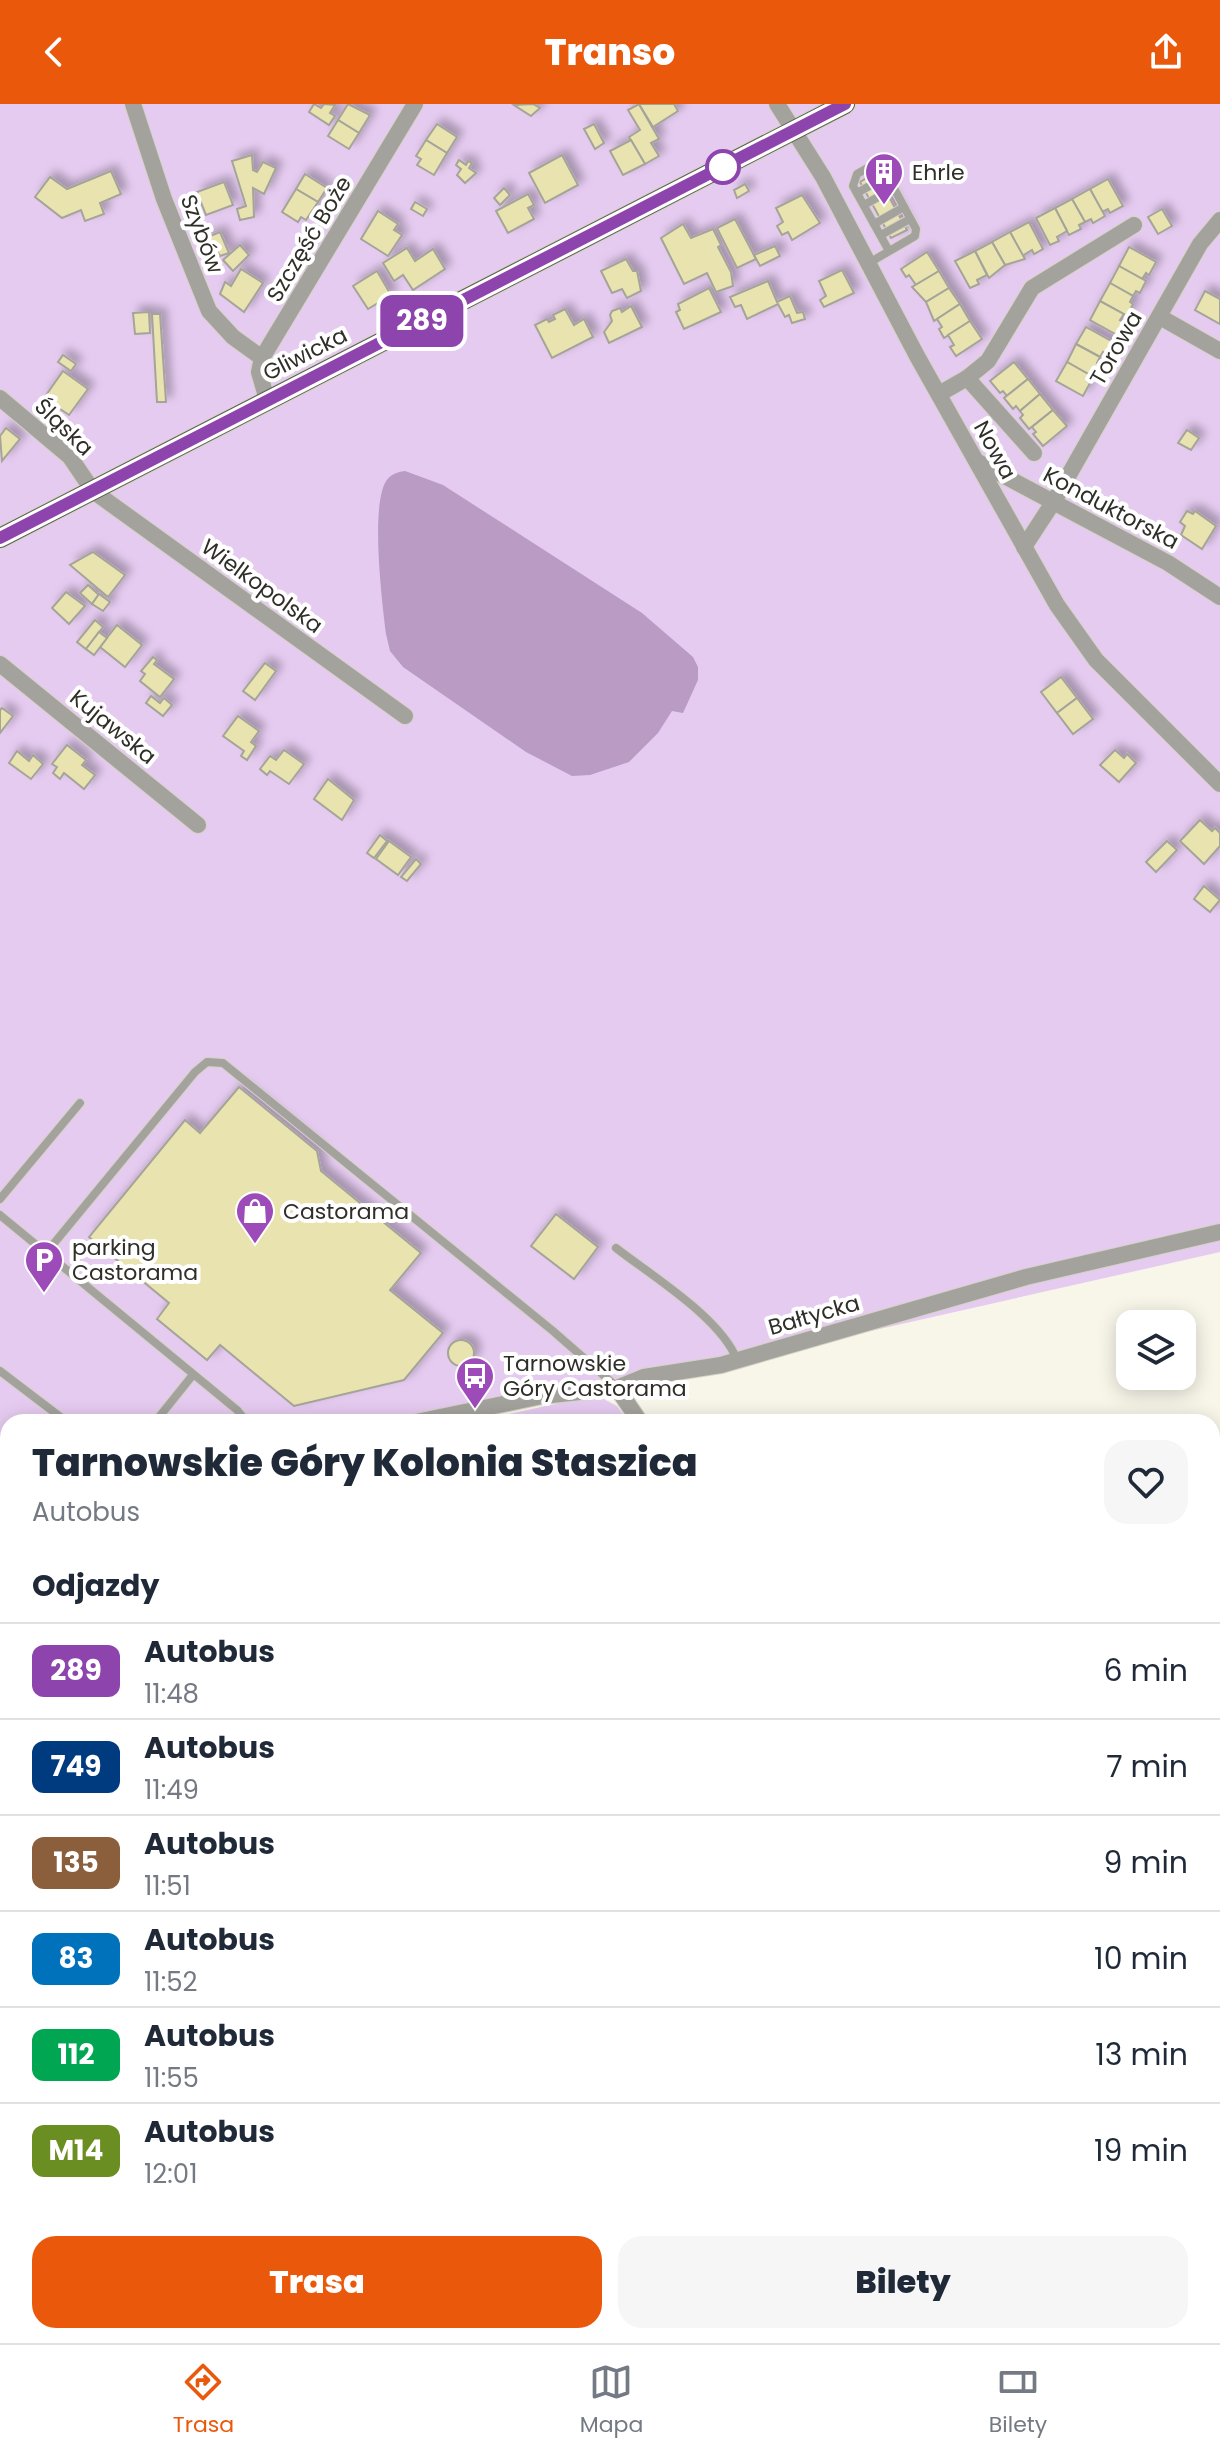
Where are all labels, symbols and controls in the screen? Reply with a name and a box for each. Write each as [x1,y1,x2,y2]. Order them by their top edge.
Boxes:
text: Transo [545,27,675,78]
icon: back [32,30,76,74]
icon: share [1144,30,1188,74]
unlabelled marker [706,150,740,184]
building icon: Ehrle [863,151,905,206]
place label: Ehrle [912,157,965,188]
street label: Szczęść Boże [259,170,359,308]
street label: Szybów [173,190,231,278]
line badge: 289 [376,295,468,347]
text: 289 [396,301,448,340]
street label: Torowa [1082,305,1150,391]
street label: Gliwicka [257,320,353,388]
street label: Śląska [28,391,100,463]
street label: Nowa [966,415,1024,485]
street label: Konduktorska [1038,459,1184,557]
street label: Wielkopolska [195,531,329,641]
street label: Kujawska [63,682,163,772]
shop icon: Castorama [234,1190,276,1245]
place label: Castorama [283,1196,409,1227]
place label: parking Castorama [72,1232,198,1288]
parking icon: parking Castorama [23,1239,65,1294]
street label: Bałtycka [765,1287,863,1343]
map controls [1116,1310,1196,1390]
button: layers [1116,1310,1196,1390]
place label: Tarnowskie Góry Castorama [503,1348,687,1404]
bus stop icon: Tarnowskie Góry Castorama [454,1355,496,1410]
text: Tarnowskie Góry Kolonia Staszica [32,1436,698,1489]
button: heart [1104,1440,1188,1524]
text: Autobus [32,1494,140,1530]
text: Odjazdy [32,1564,159,1607]
text: Autobus [144,1630,275,1673]
text: 6 min [1103,1649,1188,1692]
text: 289 [50,1651,102,1690]
text: 11:48 [144,1676,199,1712]
text: Autobus [144,1726,275,1769]
text: 7 min [1106,1745,1188,1788]
text: 749 [50,1747,102,1786]
text: 11:49 [144,1772,199,1808]
text: Autobus [144,1822,275,1865]
text: 9 min [1104,1841,1188,1884]
text: 135 [53,1843,99,1882]
text: 11:51 [144,1868,191,1904]
text: Autobus [144,1918,275,1961]
text: 10 min [1094,1937,1188,1980]
text: 83 [58,1939,94,1978]
text: 11:52 [144,1964,197,2000]
text: Autobus [144,2014,275,2057]
text: 13 min [1095,2033,1188,2076]
text: 112 [57,2035,95,2074]
text: 11:55 [144,2060,199,2096]
text: Autobus [144,2110,275,2153]
text: 19 min [1094,2129,1188,2172]
text: M14 [48,2131,104,2170]
text: 12:01 [144,2156,197,2192]
button: Trasa [32,2236,602,2328]
button: Bilety [618,2236,1188,2328]
tab: Trasa [173,2360,234,2441]
tab: Mapa [580,2360,643,2441]
tab: Bilety [989,2360,1047,2441]

